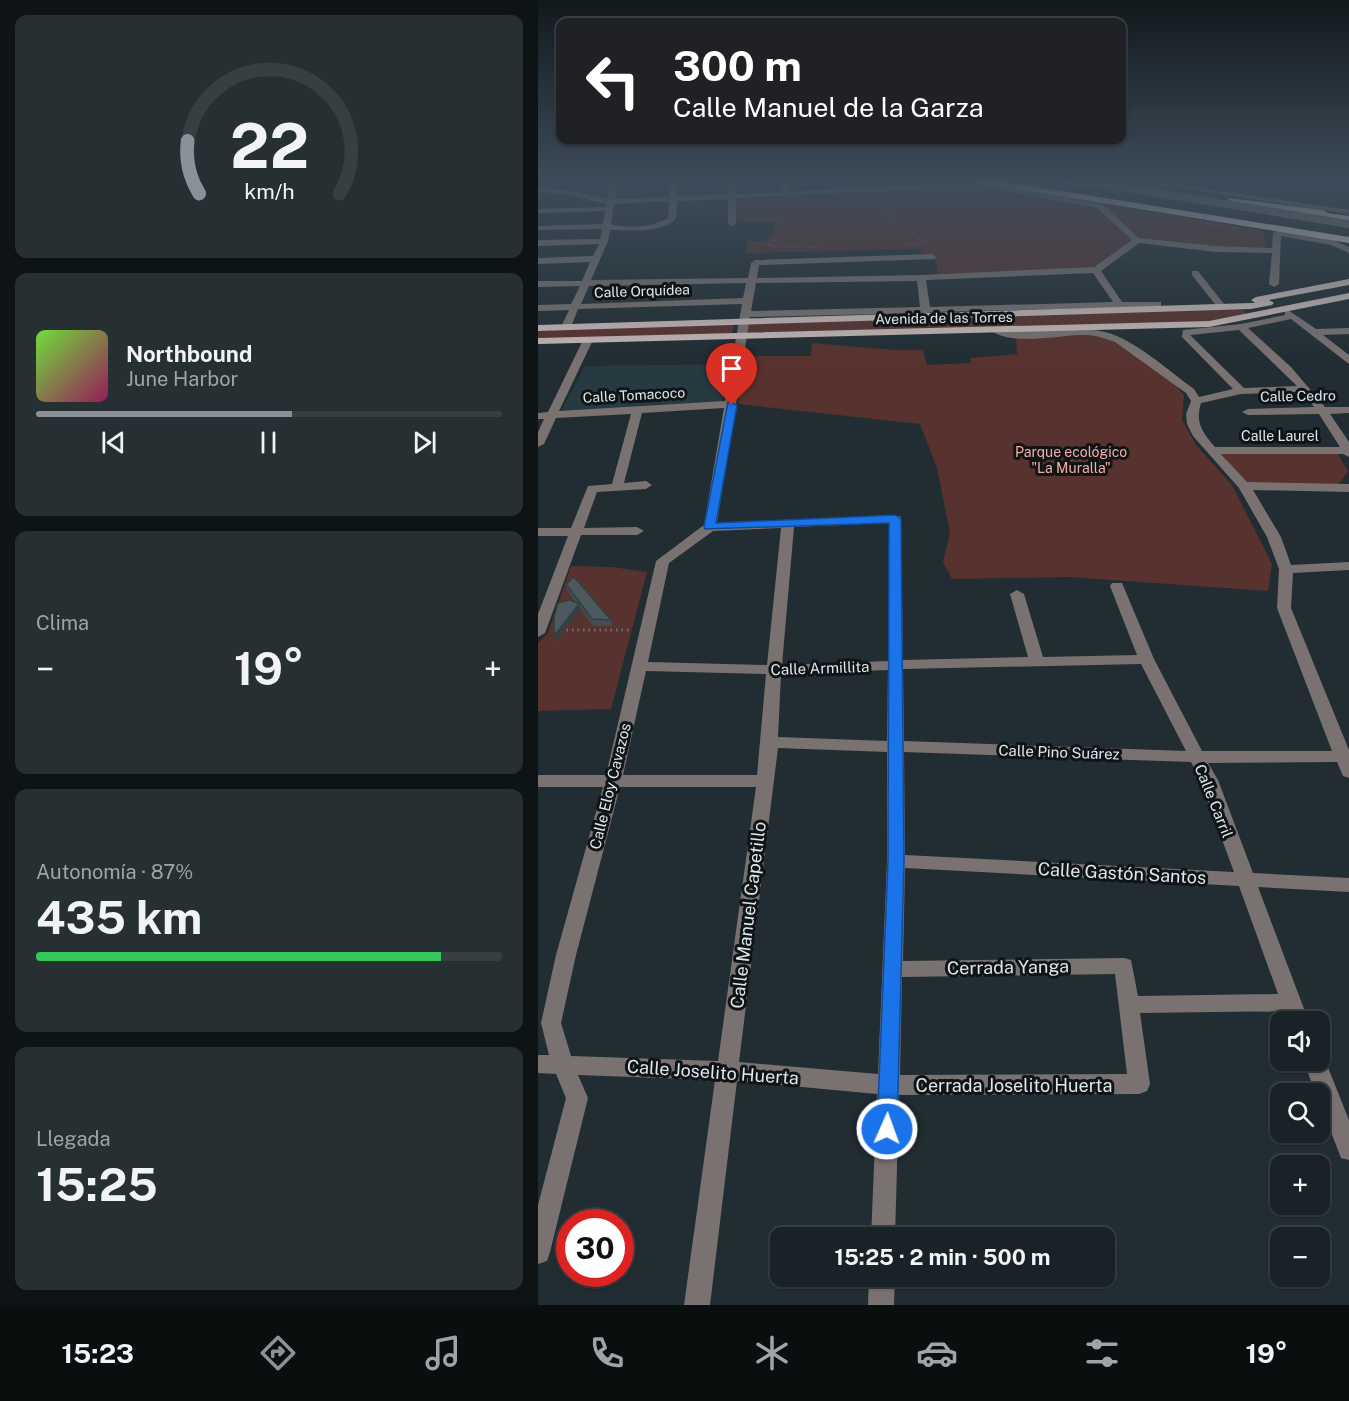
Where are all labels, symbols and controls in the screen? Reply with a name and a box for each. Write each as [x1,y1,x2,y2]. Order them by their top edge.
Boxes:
text: 300 m [673,41,802,90]
icon: left [574,42,652,120]
text: Calle Manuel de la Garza [673,91,984,123]
text: 22 [229,109,309,182]
text: km/h [244,179,294,204]
street label: Calle Orquídea [594,281,690,301]
street label: Avenida de las Torres [875,309,1013,327]
text: Northbound [126,341,252,367]
pin [706,343,757,405]
icon: arrive [715,352,748,385]
text: June Harbor [126,367,238,391]
street label: Calle Tomacoco [582,384,686,406]
street label: Calle Cedro [1260,387,1336,405]
icon: previous [97,426,130,459]
icon: pause [252,426,285,459]
icon: next [408,426,441,459]
street label: Calle Laurel [1241,428,1319,444]
park label: Parque ecológico "La Muralla" [1015,444,1127,476]
text: Clima [36,611,89,635]
text: 19° [234,642,304,695]
text: − [36,650,54,688]
text: + [484,650,502,688]
street label: Calle Armillita [770,658,870,678]
street label: Calle Eloy Cavazos [586,721,634,851]
street label: Calle Pino Suárez [998,741,1120,763]
street label: Calle Carril [1192,762,1236,840]
street label: Calle Manuel Capetillo [726,820,770,1010]
street label: Calle Gastón Santos [1037,858,1207,888]
text: Autonomía · 87% [36,860,193,884]
text: 435 km [36,891,202,944]
street label: Cerrada Yanga [947,955,1069,979]
map controls [1270,1011,1330,1287]
button: sound [1270,1011,1330,1071]
street label: Calle Joselito Huerta [626,1056,800,1088]
street label: Cerrada Joselito Huerta [916,1075,1112,1096]
button: search [1270,1083,1330,1143]
position arrow [855,1097,919,1161]
text: Llegada [36,1127,111,1151]
button: + [1270,1155,1330,1215]
text: 15:25 [36,1158,158,1211]
speed limit sign: 30 [556,1209,634,1287]
button: − [1270,1227,1330,1287]
text: 15:25 · 2 min · 500 m [835,1244,1050,1270]
icon: directions [257,1332,299,1374]
icon: music [422,1332,464,1374]
icon: phone [586,1332,628,1374]
icon: climate [751,1332,793,1374]
icon: car [916,1332,958,1374]
icon: filters [1081,1332,1123,1374]
text: 15:23 [61,1337,134,1369]
text: 19° [1245,1337,1288,1369]

